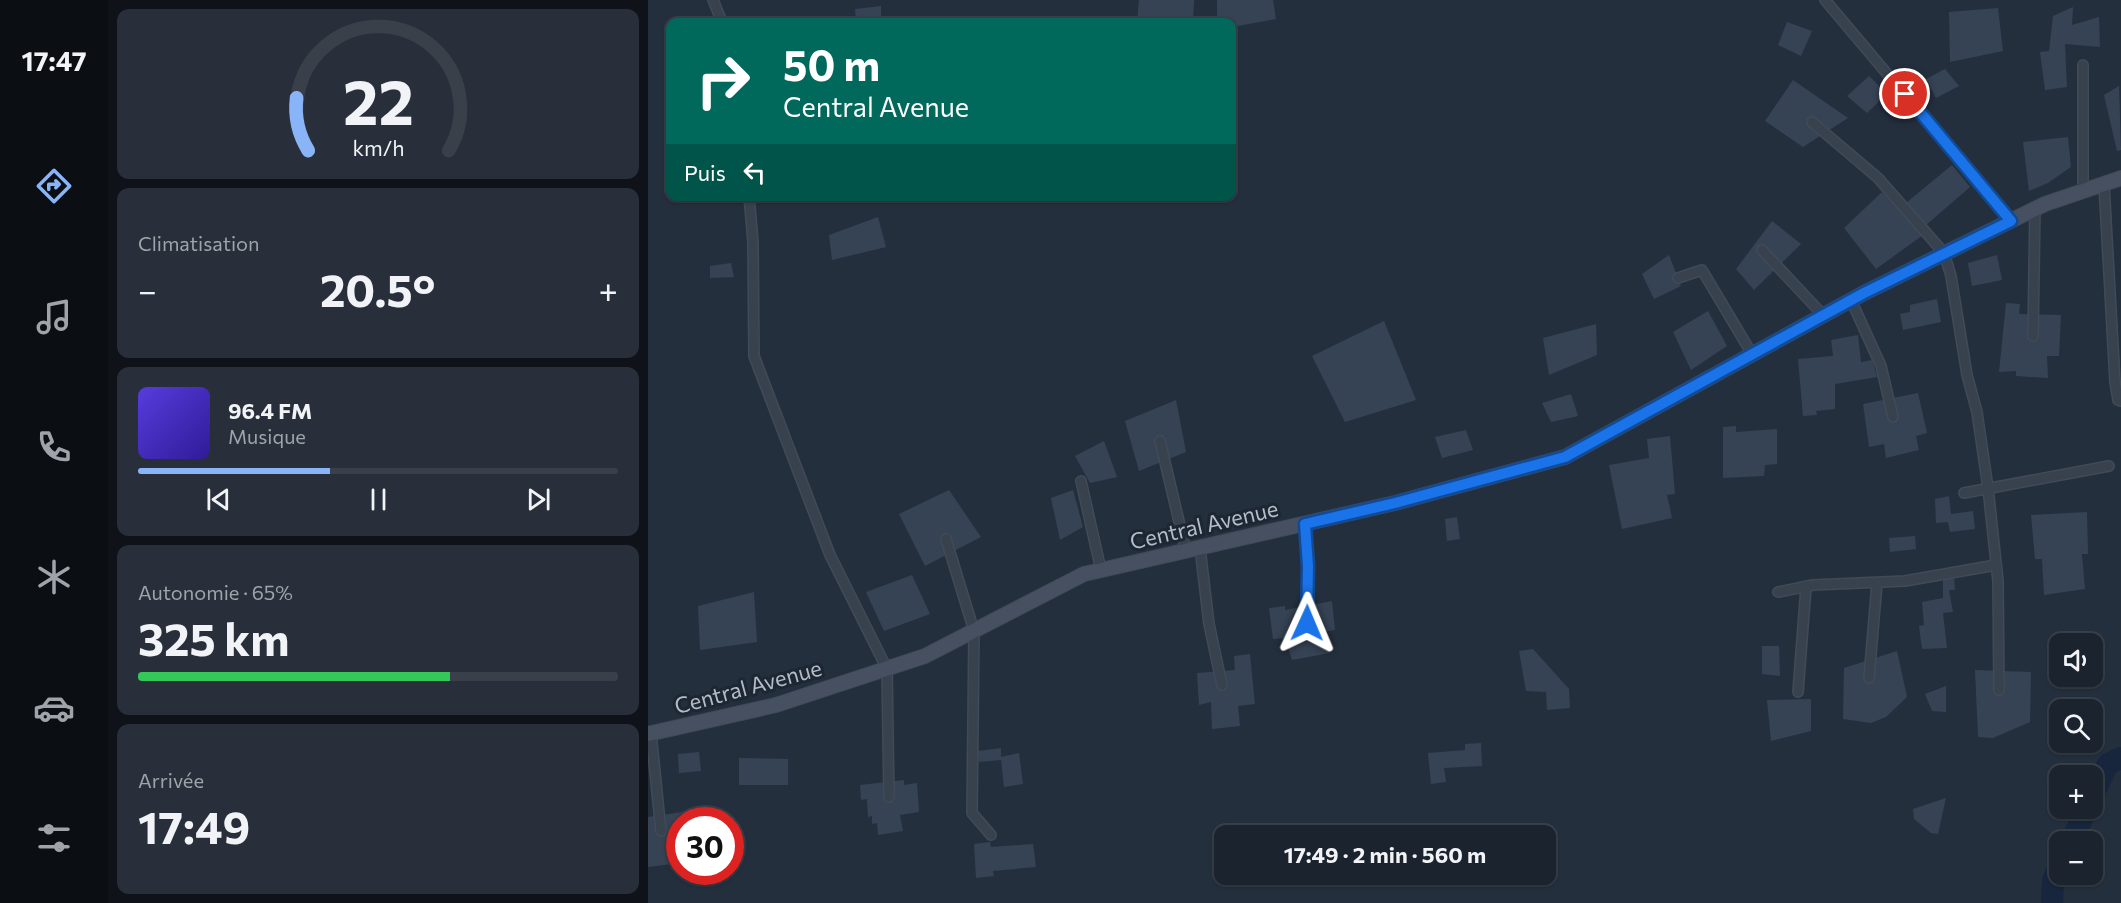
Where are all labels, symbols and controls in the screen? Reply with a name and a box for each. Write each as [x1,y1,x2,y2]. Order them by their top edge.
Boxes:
text: 50 m [783,38,880,90]
icon: right [684,42,762,120]
text: 17:47 [21,44,87,77]
text: 22 [342,62,414,138]
pin [1879,68,1930,119]
icon: arrive [1888,77,1921,110]
text: Central Avenue [783,90,969,123]
text: km/h [352,134,404,160]
icon: left [738,156,771,189]
text: Puis [684,159,726,186]
icon: directions [33,165,75,207]
text: Climatisation [138,231,259,255]
text: 20.5° [320,261,435,316]
text: − [138,269,157,310]
text: + [599,269,618,310]
icon: music [33,296,75,338]
text: 96.4 FM [228,397,312,424]
text: Musique [228,424,306,448]
icon: phone [33,426,75,468]
icon: previous [202,483,235,516]
icon: pause [362,483,395,516]
icon: next [522,483,555,516]
street label: Central Avenue [1127,494,1281,555]
icon: climate [33,556,75,598]
text: Autonomie · 65% [138,580,293,604]
position arrow [1275,591,1339,655]
text: 325 km [138,610,289,665]
map controls [2049,633,2103,885]
button: sound [2049,633,2103,687]
street label: Central Avenue [671,654,825,719]
icon: car [33,687,75,729]
button: search [2049,699,2103,753]
button: + [2049,765,2103,819]
text: Arrivée [138,768,204,792]
text: 17:49 [138,798,250,853]
speed limit sign: 30 [666,807,744,885]
icon: filters [33,817,75,859]
button: − [2049,831,2103,885]
text: 17:49 · 2 min · 560 m [1284,841,1486,868]

